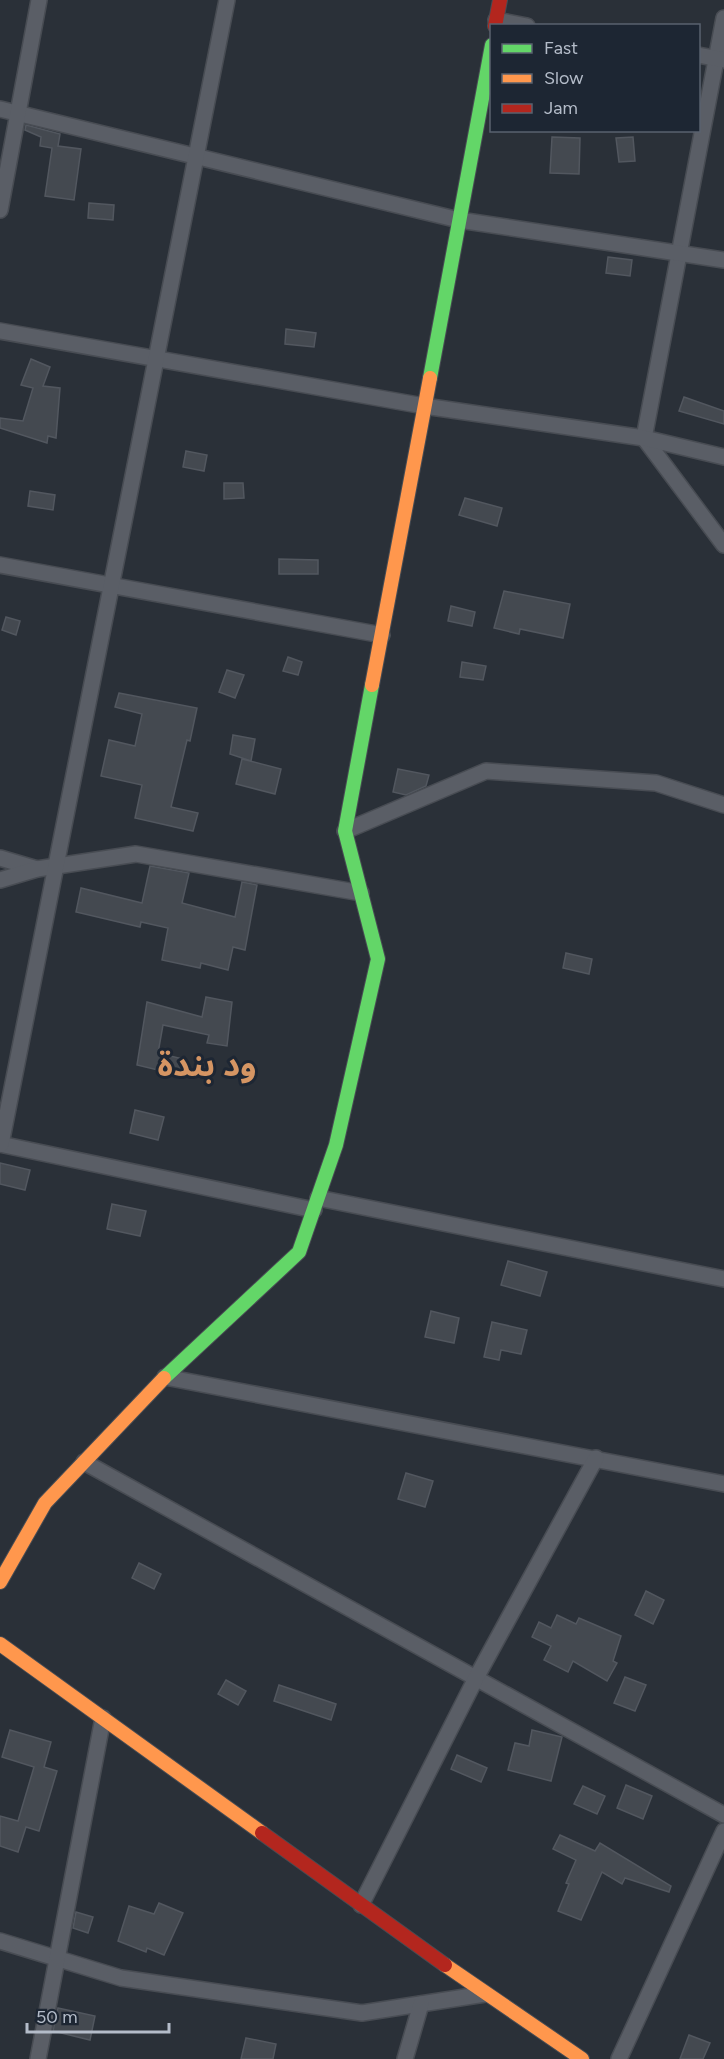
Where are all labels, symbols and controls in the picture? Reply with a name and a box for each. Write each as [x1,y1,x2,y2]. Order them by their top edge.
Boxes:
legend [490,24,700,132]
text: Fast [544,37,578,59]
text: Slow [544,67,583,89]
text: Jam [544,97,578,119]
district label: ود بندة [158,1045,256,1084]
scale bar [27,1996,170,2034]
text: 50 m [36,2006,78,2028]

